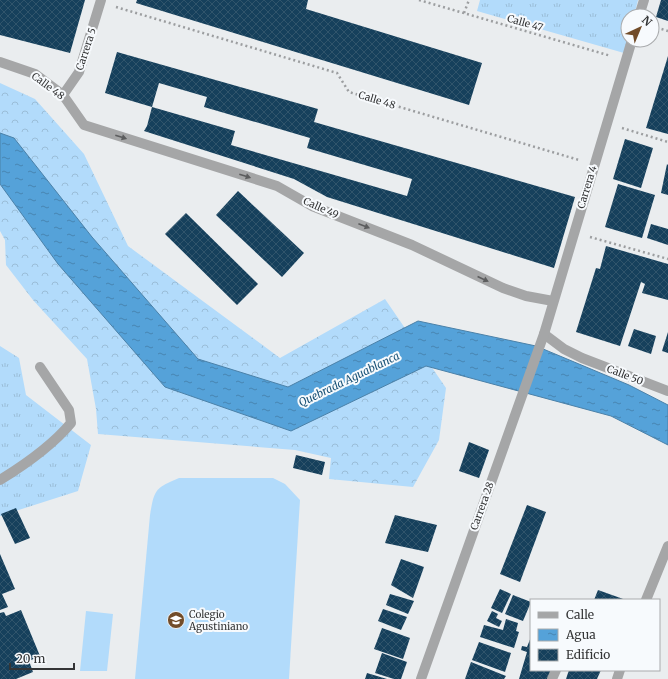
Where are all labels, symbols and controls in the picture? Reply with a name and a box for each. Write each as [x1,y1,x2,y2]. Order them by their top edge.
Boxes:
north arrow [620,8,660,48]
street label: Calle 47 [506,12,545,34]
text: N [639,13,655,29]
street label: Carrera 5 [73,26,99,72]
street label: Calle 48 [29,69,67,103]
street label: Calle 48 [357,88,397,112]
one-way arrow [115,134,127,140]
street label: Carrera 4 [574,164,600,210]
one-way arrow [239,173,251,179]
street label: Calle 49 [301,194,341,222]
one-way arrow [359,224,371,230]
one-way arrow [478,276,489,282]
water label: Quebrada Aguablanca [296,348,402,410]
street label: Calle 50 [605,362,645,388]
street label: Carrera 28 [467,480,497,532]
legend [530,599,660,671]
text: Calle [566,607,594,622]
place label: Colegio Agustiniano [188,608,248,633]
school or university icon: Colegio Agustiniano [166,610,186,630]
text: Agua [565,627,596,642]
scale bar [10,645,74,671]
text: Edificio [566,647,610,662]
text: 20 m [16,651,45,666]

